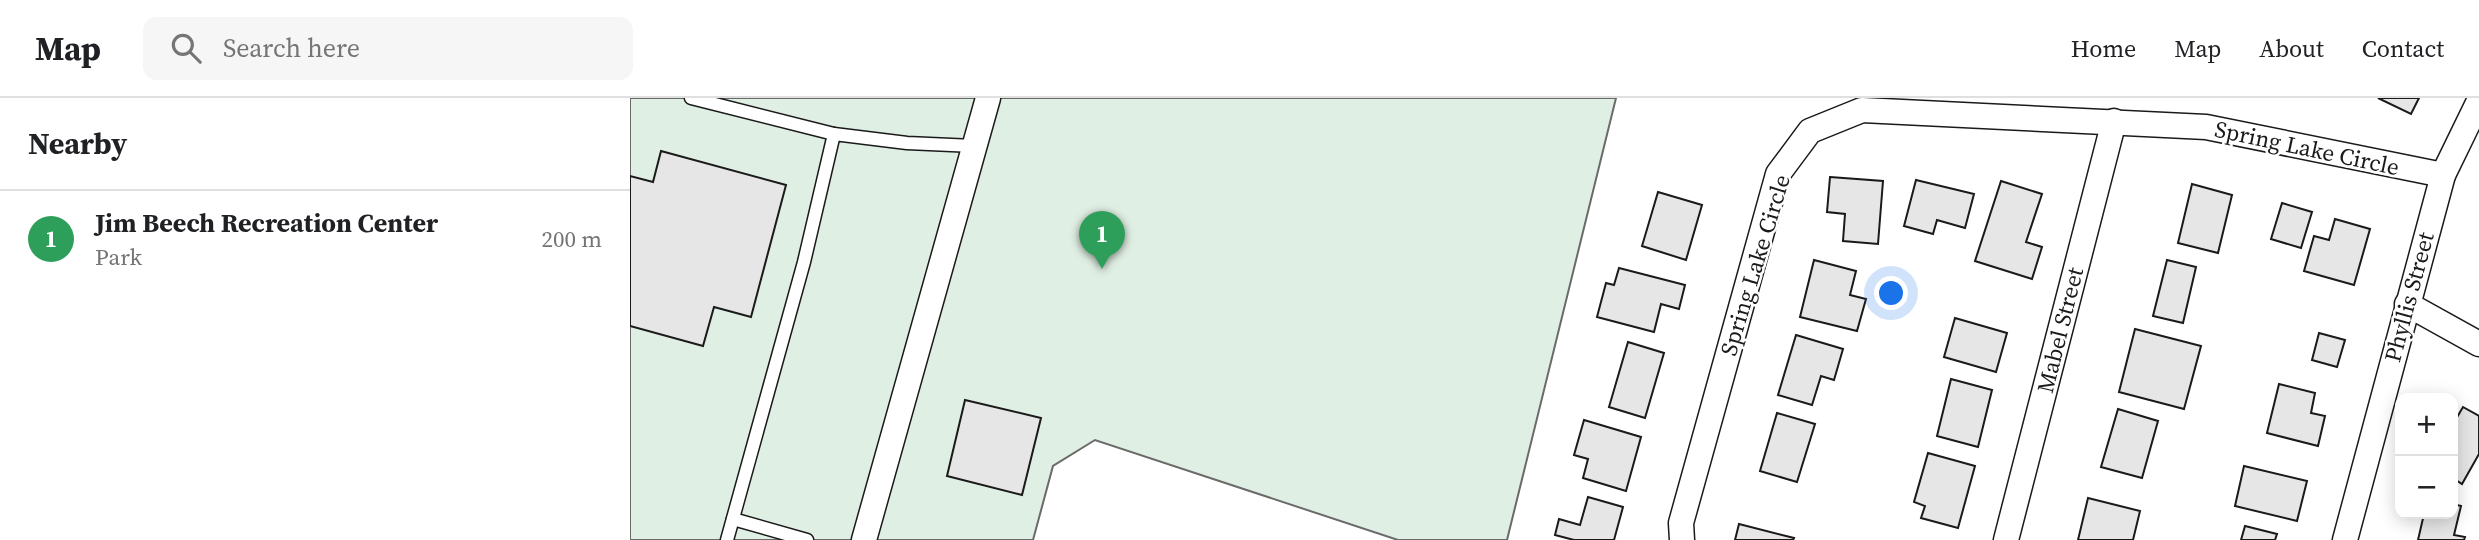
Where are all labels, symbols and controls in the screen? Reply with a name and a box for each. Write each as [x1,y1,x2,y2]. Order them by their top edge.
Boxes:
search box [143,17,633,80]
text: Map [35,26,101,71]
icon: search [167,29,205,67]
text: Search here [223,30,360,66]
text: Home [2071,32,2136,65]
text: Map [2174,32,2221,65]
text: About [2259,32,2324,65]
text: Contact [2362,32,2444,65]
street label: Spring Lake Circle [2212,113,2402,183]
text: Nearby [28,123,127,164]
street label: Spring Lake Circle [1712,171,1798,359]
text: Jim Beech Recreation Center [95,205,438,241]
pin: 1 [1079,211,1125,269]
text: 1 [45,223,57,255]
text: 200 m [541,223,602,255]
street label: Phyllis Street [2376,228,2442,366]
text: Park [95,241,142,273]
street label: Mabel Street [2029,263,2091,396]
your location [1874,276,1908,310]
map controls [2395,393,2458,519]
button: + [2395,393,2458,456]
button: − [2395,456,2458,519]

